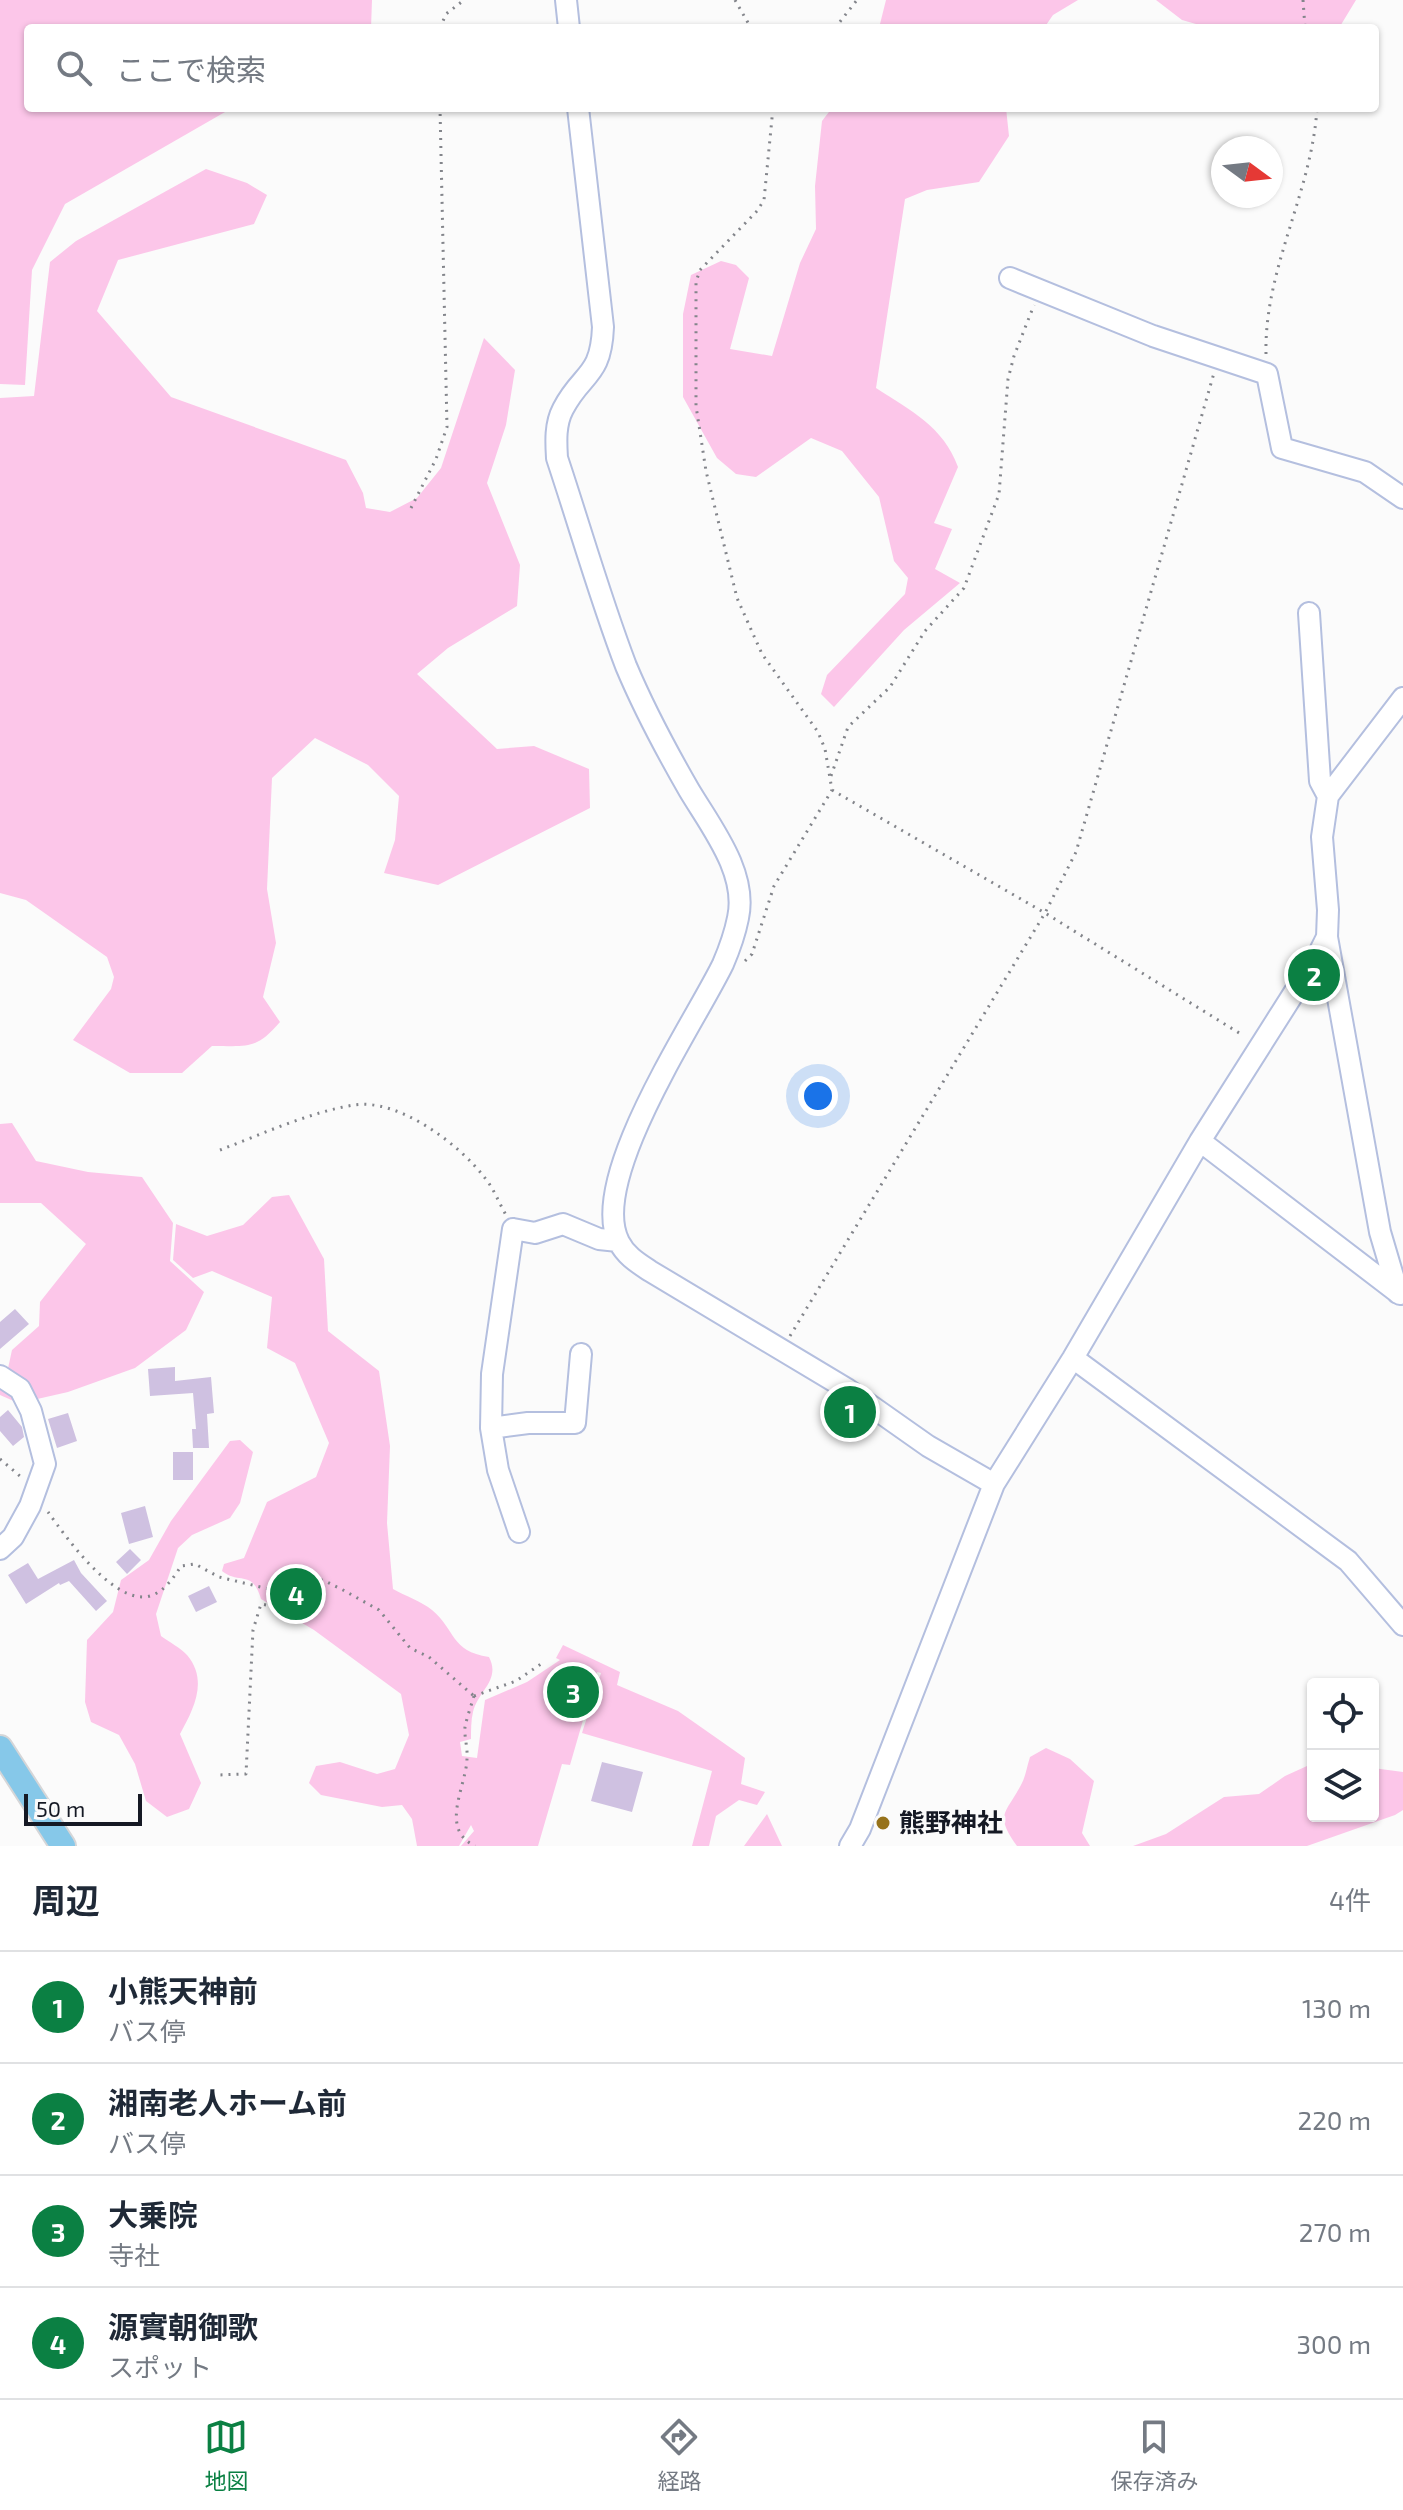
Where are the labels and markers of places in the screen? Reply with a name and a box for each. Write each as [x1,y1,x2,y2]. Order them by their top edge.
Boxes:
pin: 2 [1288,945,1340,1005]
pin: 1 [824,1382,876,1442]
pin: 4 [270,1564,322,1624]
pin: 3 [547,1662,599,1722]
place label: 熊野神社 [899,1806,1003,1837]
marker: 熊野神社 [874,1814,892,1832]

